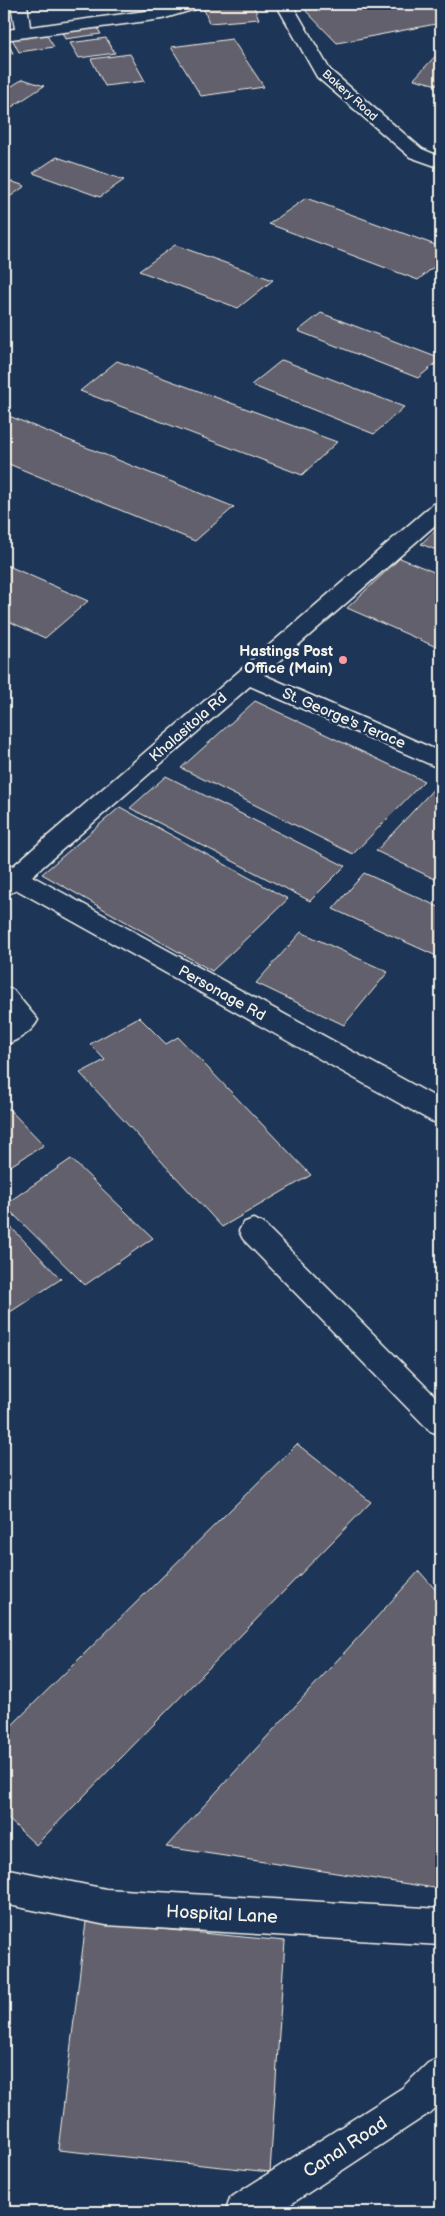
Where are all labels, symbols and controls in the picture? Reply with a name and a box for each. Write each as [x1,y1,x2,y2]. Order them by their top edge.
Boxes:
street label: Bakery Road [319,66,381,124]
place label: Hastings Post Office (Main) [239,642,333,678]
marker: Hastings Post Office (Main) [337,654,349,666]
street label: St. George's Terace [279,684,408,753]
street label: Khalasitola Rd [146,688,231,766]
street label: Personage Rd [175,962,269,1025]
street label: Hospital Lane [166,1901,279,1928]
street label: Canal Road [299,2113,391,2182]

